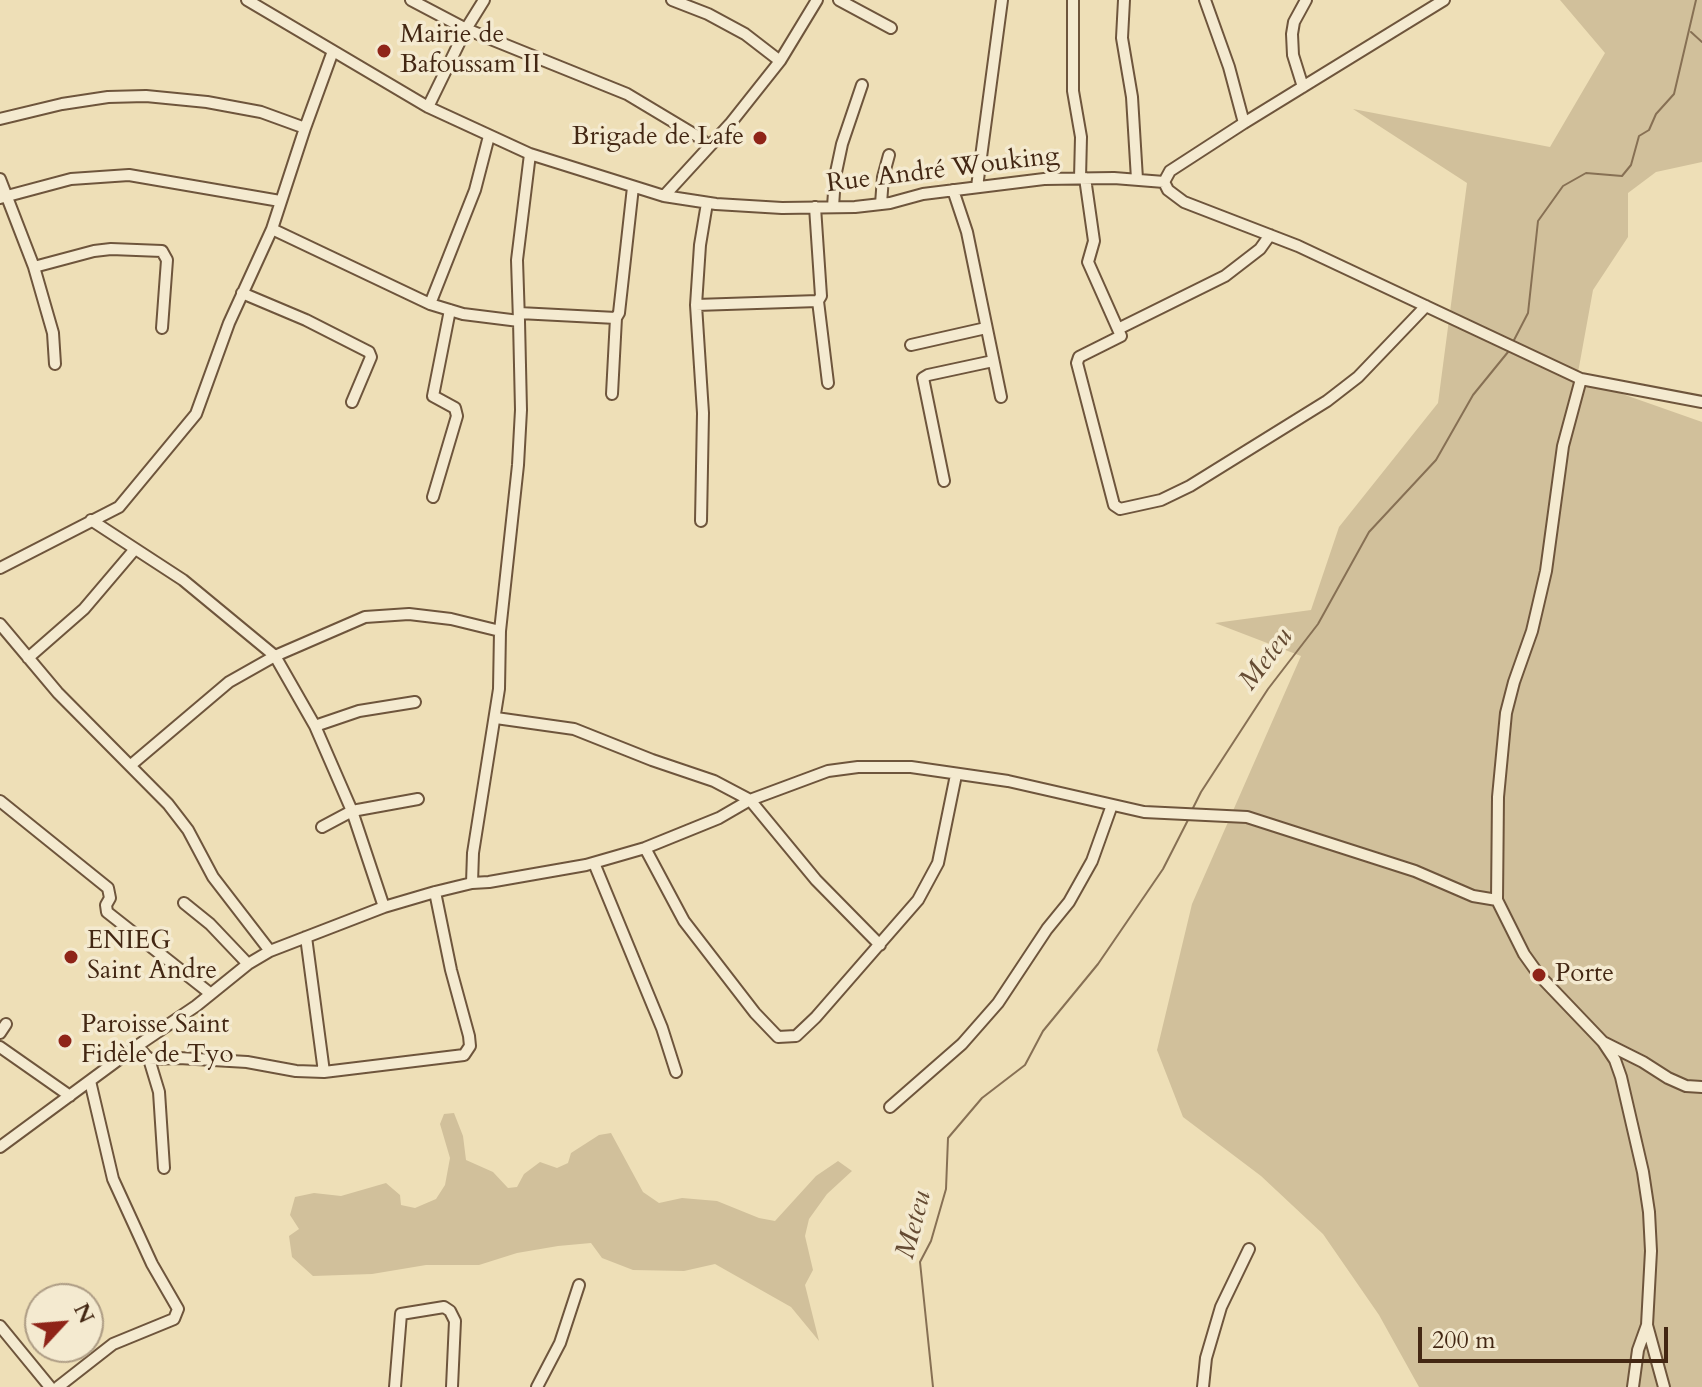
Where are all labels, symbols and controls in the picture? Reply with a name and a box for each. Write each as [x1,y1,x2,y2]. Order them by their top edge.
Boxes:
place label: Mairie de Bafoussam II [400,20,540,82]
marker: Mairie de Bafoussam II [375,42,393,60]
place label: Brigade de Lafe [572,122,744,154]
marker: Brigade de Lafe [751,129,769,147]
street label: Rue André Wouking [825,141,1061,201]
water label: Meteu [1233,622,1301,698]
place label: ENIEG Saint Andre [87,926,217,988]
marker: ENIEG Saint Andre [62,948,80,966]
place label: Porte [1555,959,1614,991]
marker: Porte [1530,966,1548,984]
place label: Paroisse Saint Fidèle de Tyo [81,1010,234,1072]
marker: Paroisse Saint Fidèle de Tyo [56,1032,74,1050]
water label: Meteu [890,1187,940,1263]
north arrow [24,1283,104,1363]
text: N [66,1298,101,1329]
scale bar [1422,1311,1672,1361]
text: 200 m [1432,1324,1496,1357]

